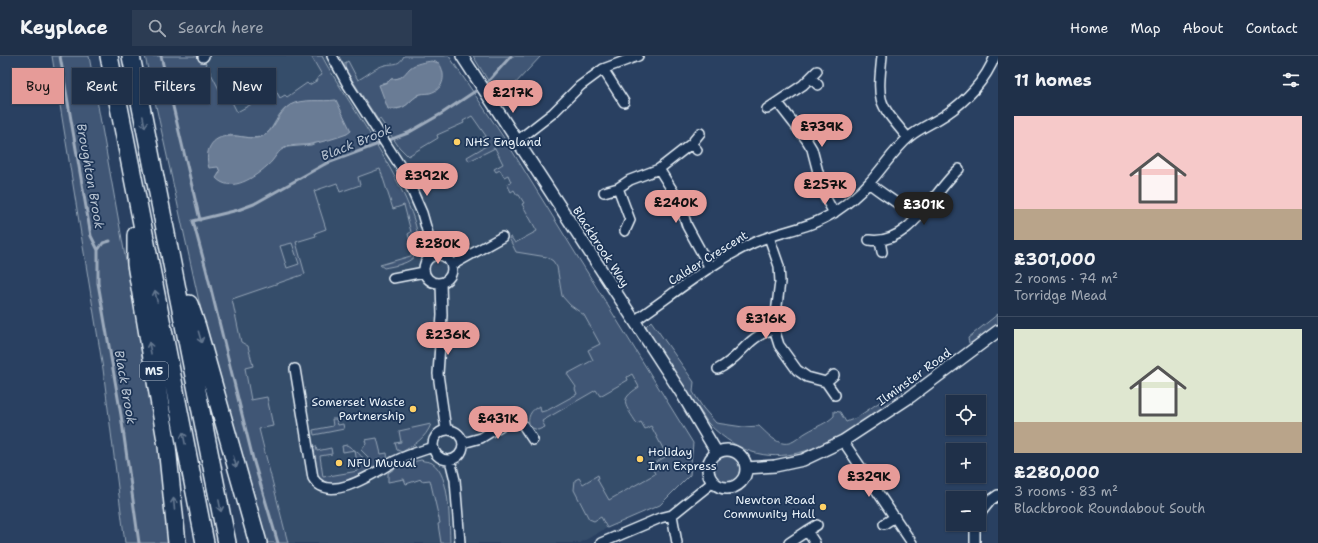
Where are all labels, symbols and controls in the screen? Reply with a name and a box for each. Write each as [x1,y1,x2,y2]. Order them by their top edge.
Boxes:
search box [132,10,412,46]
text: Keyplace [20,15,108,40]
icon: search [146,17,168,39]
text: Search here [178,18,264,38]
text: Home [1070,19,1109,37]
text: Map [1131,19,1161,37]
text: About [1183,19,1224,37]
text: Contact [1246,19,1298,37]
chip: Buy [12,68,64,104]
chip: Rent [72,68,132,104]
chip: Filters [140,68,210,104]
chip: New [218,68,276,104]
text: 11 homes [1014,69,1092,91]
icon: filters [1280,69,1302,91]
pin: £217K [485,80,541,114]
text: £217K [493,84,534,101]
pin: £739K [794,114,850,148]
one-way arrow [140,115,148,128]
text: £739K [800,118,844,135]
water label: Black Brook [318,120,395,164]
water label: Broughton Brook [73,122,108,231]
place label: NHS England [465,134,542,150]
marker: NHS England [452,137,462,147]
icon: home [1122,142,1194,214]
pin: £392K [399,163,455,197]
text: £392K [405,167,449,184]
pin: £257K [797,172,853,206]
text: £257K [803,176,847,193]
pin: £240K [648,190,704,224]
pin: £301K [896,192,952,226]
text: £240K [654,194,698,211]
text: £301K [903,196,945,213]
street label: Blackbrook Way [569,203,633,291]
street label: Calder Crescent [665,227,751,289]
pin: £280K [410,231,466,265]
text: £280K [416,235,460,252]
text: £301,000 [1014,248,1096,270]
text: 2 rooms · 74 m² [1014,270,1118,287]
text: Torridge Mead [1014,287,1107,304]
one-way arrow [152,290,160,303]
pin: £316K [738,306,794,340]
text: £316K [746,310,786,327]
pin: £236K [420,322,476,356]
text: £236K [426,326,470,343]
one-way arrow [196,330,204,343]
one-way arrow [146,342,154,355]
street label: Ilminster Road [874,344,955,409]
water label: Black Brook [111,349,140,426]
icon: home [1122,355,1194,427]
road number: M5 [140,362,168,380]
place label: Somerset Waste Partnership [312,394,405,424]
map controls [946,395,986,531]
button: locate [946,395,986,435]
marker: Somerset Waste Partnership [408,404,418,414]
pin: £431K [470,406,526,440]
text: £431K [478,410,518,427]
one-way arrow [180,431,188,444]
button: + [946,443,986,483]
place label: Holiday Inn Express [648,444,717,474]
marker: Holiday Inn Express [635,454,645,464]
one-way arrow [232,455,239,468]
place label: NFU Mutual [347,455,416,471]
marker: NFU Mutual [334,458,344,468]
text: £280,000 [1014,461,1100,483]
pin: £329K [841,464,897,498]
text: £329K [847,468,891,485]
text: 3 rooms · 83 m² [1014,483,1118,500]
button: − [946,491,986,531]
place label: Newton Road Community Hall [723,492,815,522]
one-way arrow [170,498,177,511]
one-way arrow [216,499,224,512]
text: Blackbrook Roundabout South [1014,500,1205,517]
marker: Newton Road Community Hall [818,502,828,512]

